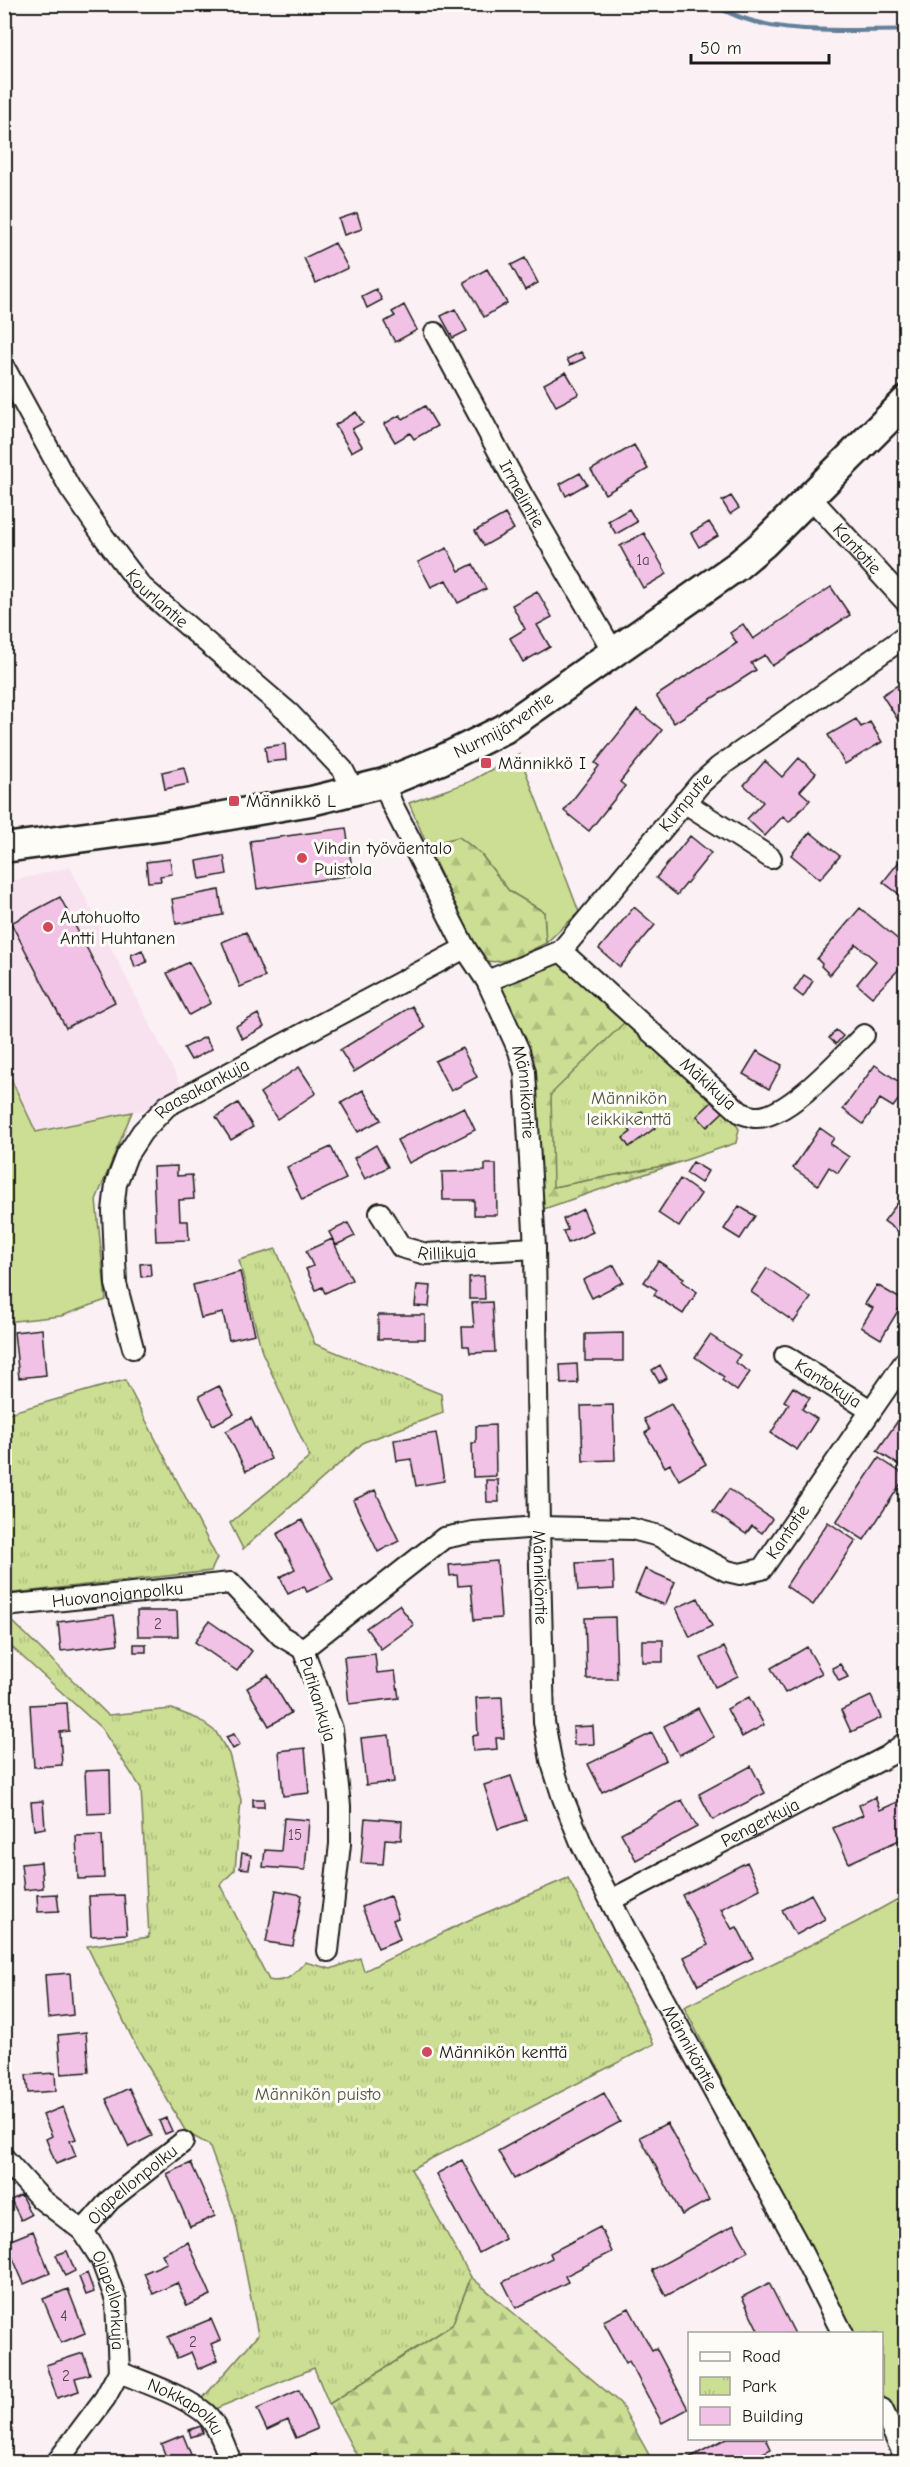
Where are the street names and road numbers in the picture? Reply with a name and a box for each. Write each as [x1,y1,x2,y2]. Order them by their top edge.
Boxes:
street label: Irmelintie [494,457,549,532]
street label: Kantotie [828,519,885,579]
street label: Kourlantie [121,565,192,633]
street label: Nurmijärventie [451,688,558,763]
street label: Kumputie [655,768,717,836]
street label: Männiköntie [507,1043,539,1139]
street label: Mäkikuja [675,1053,740,1115]
street label: Raasakankuja [150,1054,253,1123]
street label: Rillikuja [415,1241,477,1265]
street label: Kantokuja [790,1355,865,1413]
street label: Kantotie [762,1501,814,1563]
street label: Männiköntie [528,1530,551,1625]
street label: Huovanojanpolku [51,1578,184,1612]
street label: Putikankuja [295,1654,340,1744]
street label: Pengerkuja [718,1794,803,1852]
street label: Männiköntie [658,2002,722,2095]
street label: Ojapellonpolku [83,2141,182,2229]
street label: Ojapellonkuja [87,2246,128,2351]
street label: Nokkapolku [144,2374,228,2438]

